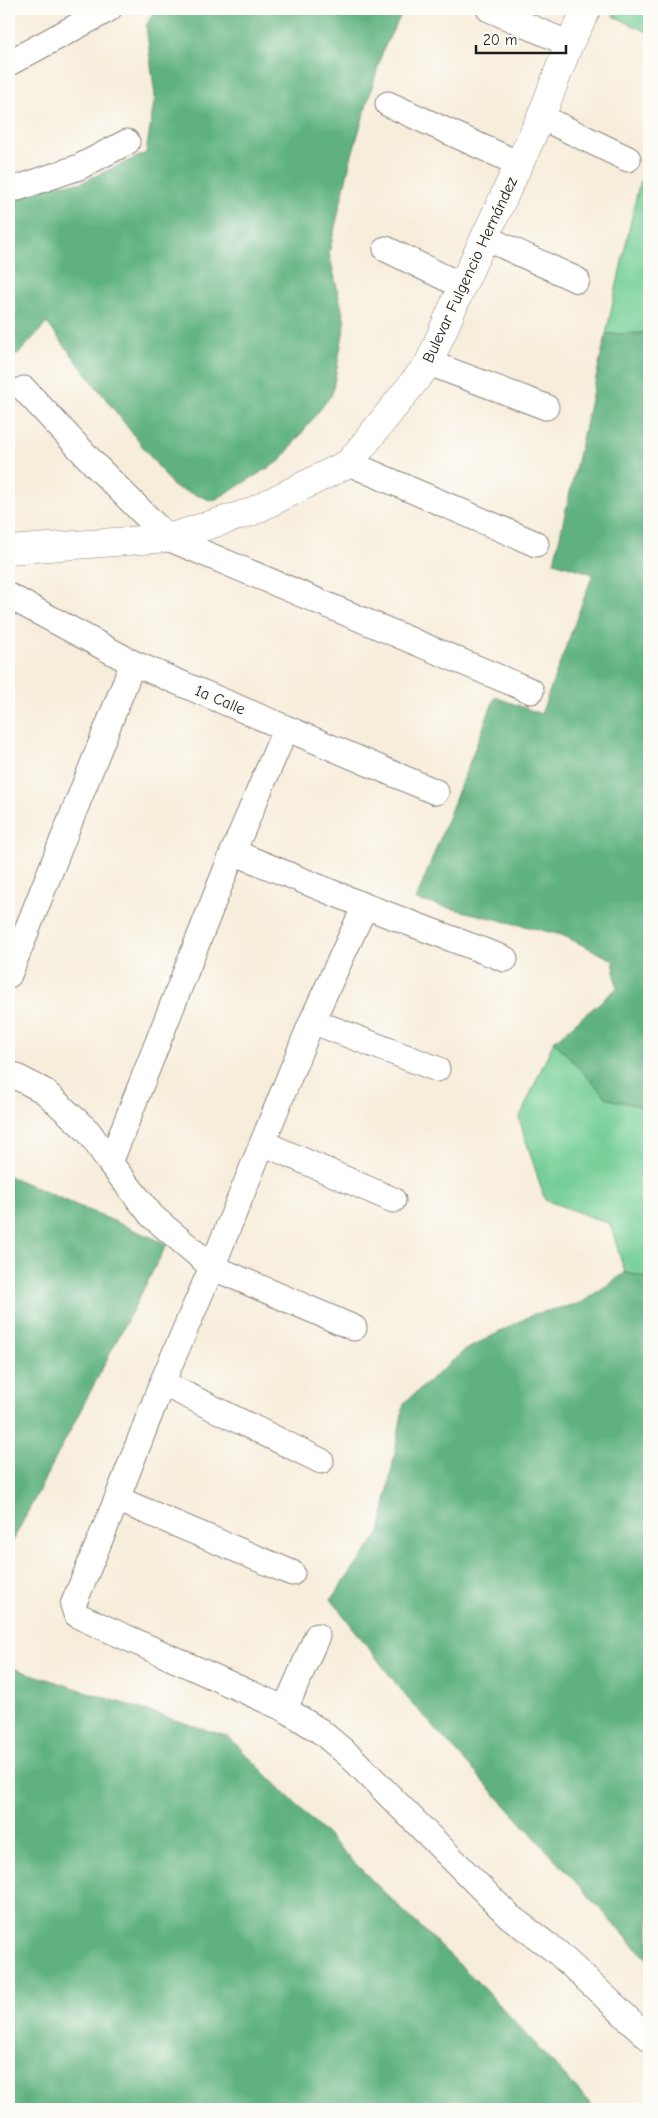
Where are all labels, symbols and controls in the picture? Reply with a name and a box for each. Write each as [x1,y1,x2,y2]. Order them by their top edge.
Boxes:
scale bar [476,22,566,54]
text: 20 m [483,31,517,49]
street label: Bulevar Fulgencio Hernández [419,174,521,366]
street label: 1a Calle [192,681,248,719]

